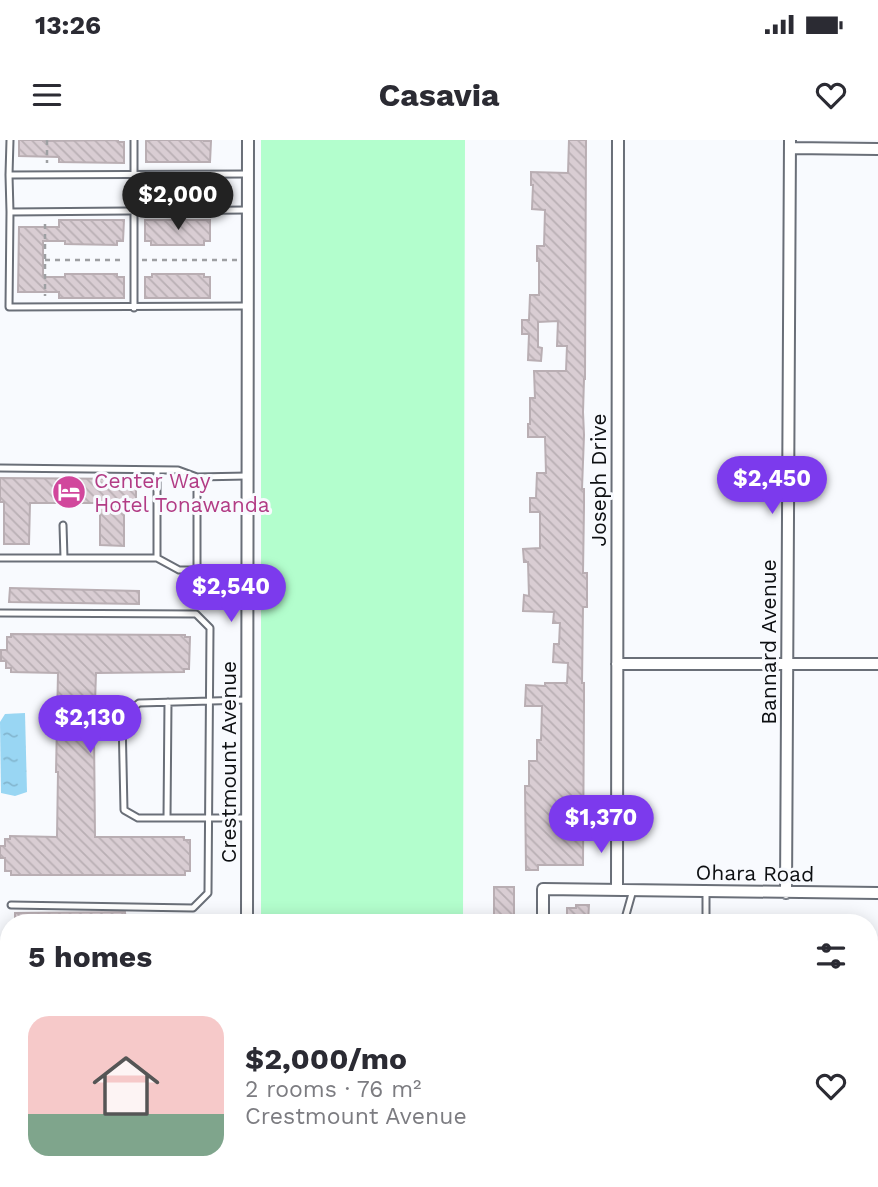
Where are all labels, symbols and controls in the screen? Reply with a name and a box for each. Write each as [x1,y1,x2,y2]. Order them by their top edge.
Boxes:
text: 13:26 [35,10,101,40]
icon: menu [28,76,66,114]
text: Casavia [379,76,500,114]
icon: heart [812,76,850,114]
pin: $2,000 [121,172,235,232]
text: $2,000 [138,181,218,208]
street label: Joseph Drive [586,413,611,547]
pin: $2,450 [715,456,829,516]
text: $2,450 [733,465,811,492]
place label: Center Way Hotel Tonawanda [94,468,270,517]
hotel icon: Center Way Hotel Tonawanda [50,473,88,511]
street label: Bannard Avenue [756,559,781,725]
pin: $2,540 [174,564,288,624]
text: $2,540 [192,573,270,600]
street label: Crestmount Avenue [216,661,241,863]
pin: $2,130 [33,696,147,755]
text: $2,130 [54,704,126,731]
pin: $1,370 [544,796,658,855]
text: $1,370 [565,804,637,831]
street label: Ohara Road [695,859,815,887]
icon: filters [812,937,850,975]
text: 5 homes [28,939,152,974]
text: $2,000/mo [245,1041,407,1076]
icon: home [84,1044,168,1128]
icon: heart [812,1067,850,1105]
text: 2 rooms · 76 m² [245,1076,421,1103]
text: Crestmount Avenue [245,1103,467,1130]

